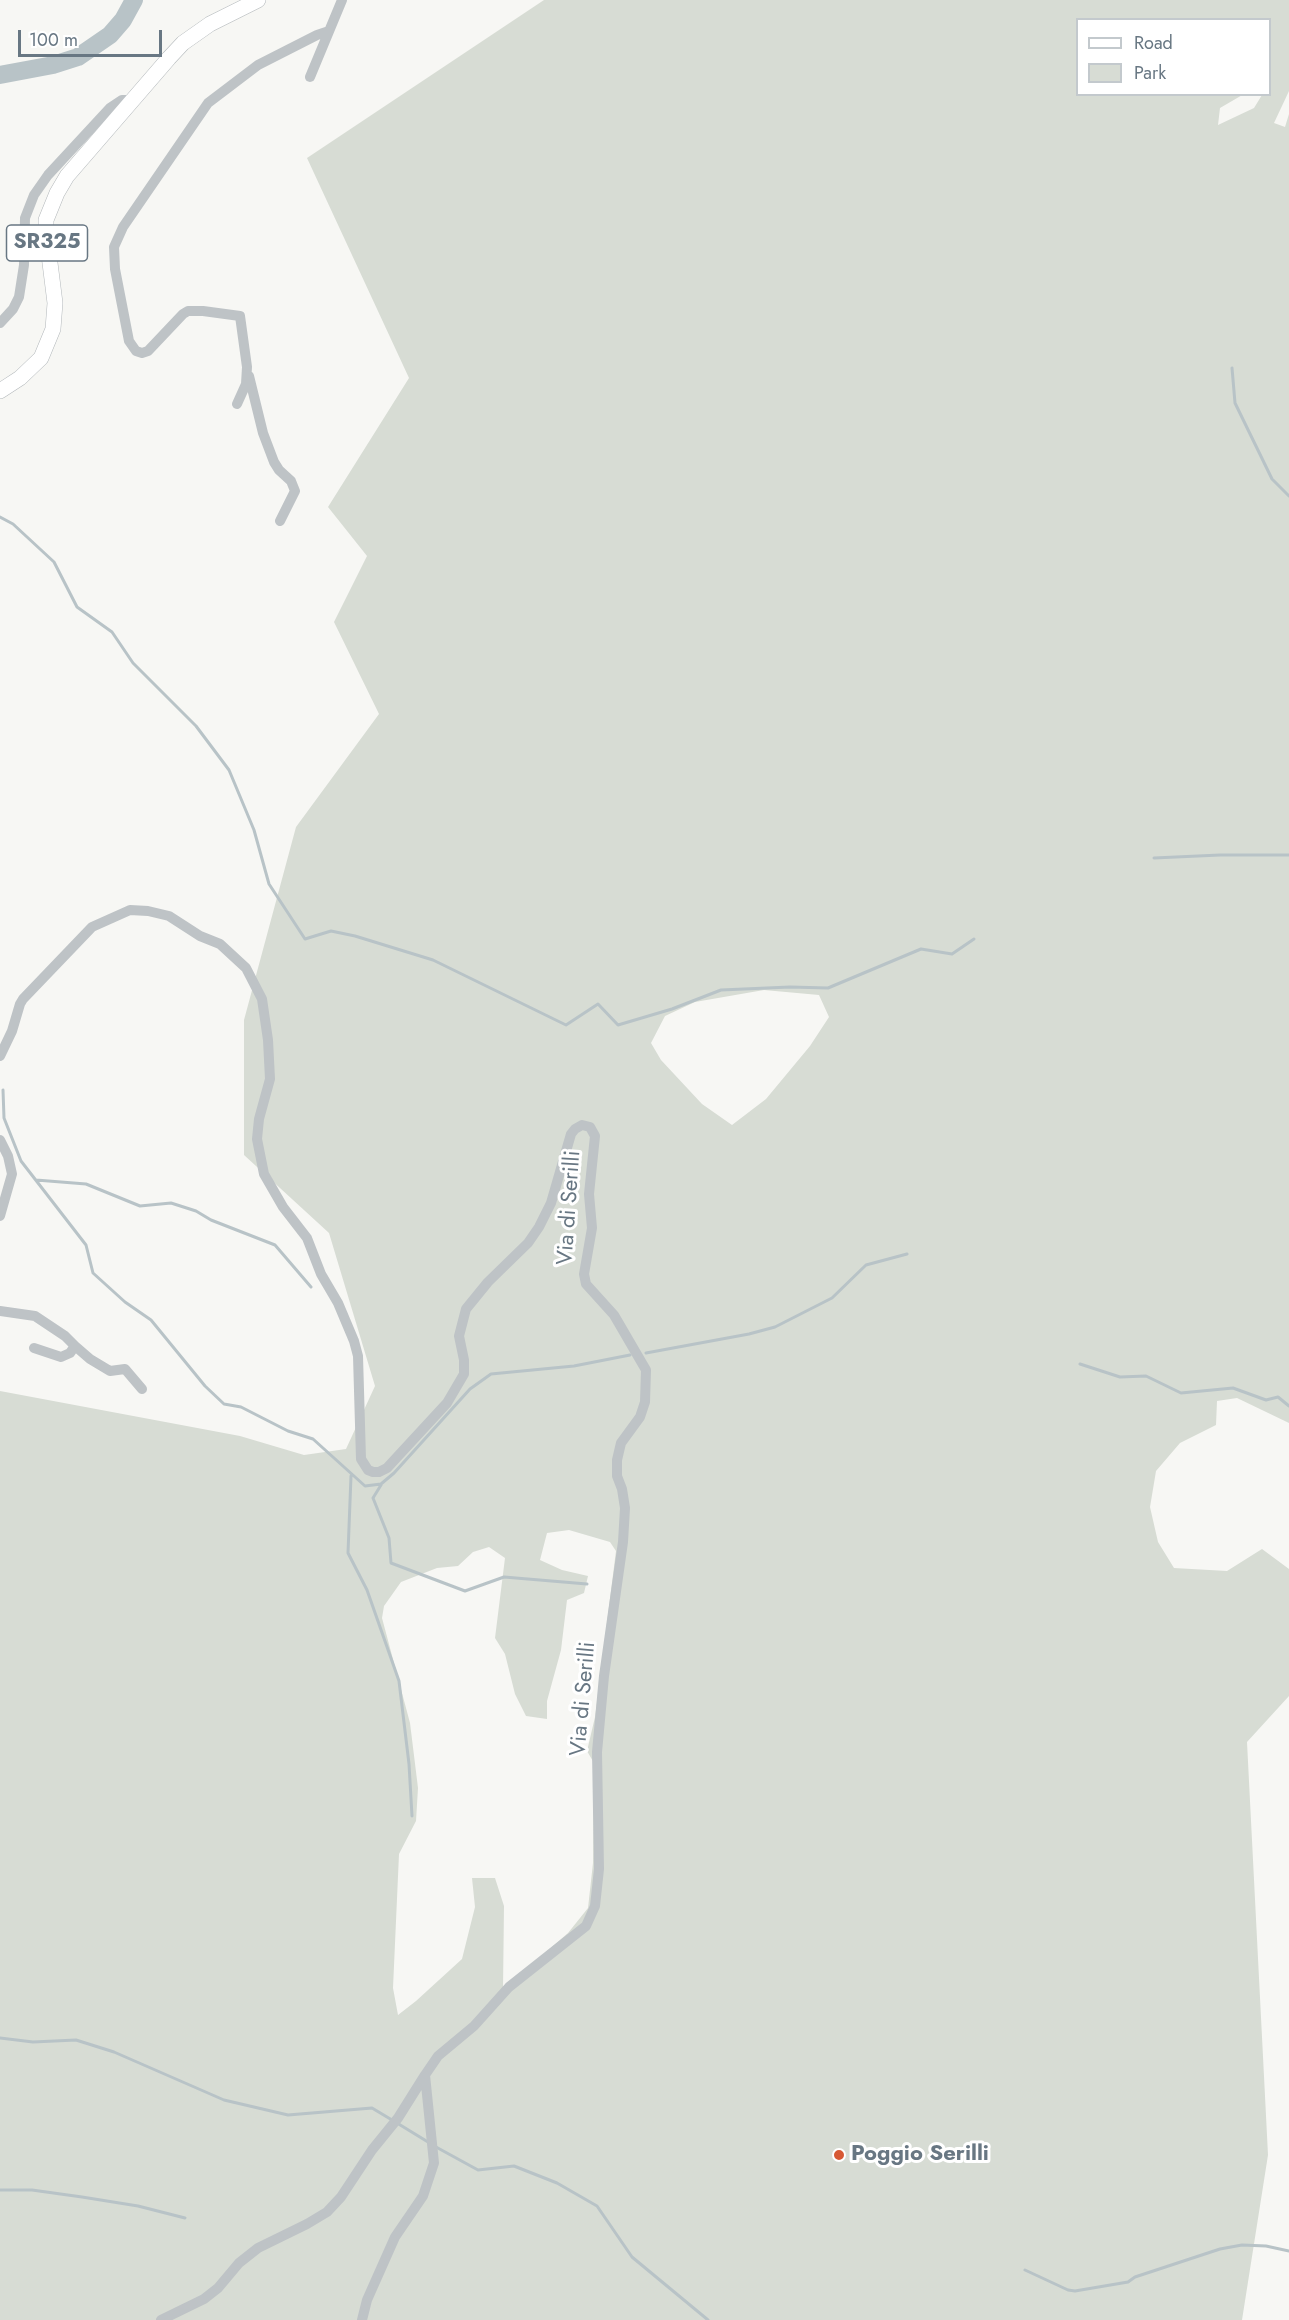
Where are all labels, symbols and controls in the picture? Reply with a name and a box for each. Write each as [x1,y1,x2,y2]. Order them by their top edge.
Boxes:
scale bar [21,18,165,56]
legend [1076,18,1271,96]
text: 100 m [29,27,78,53]
text: Road [1134,30,1173,56]
text: Park [1134,60,1166,86]
road number: SR325 [6,225,88,261]
street label: Via di Serilli [553,1150,587,1266]
street label: Via di Serilli [566,1641,602,1757]
place label: Poggio Serilli [851,2142,989,2168]
marker: Poggio Serilli [832,2148,846,2162]

